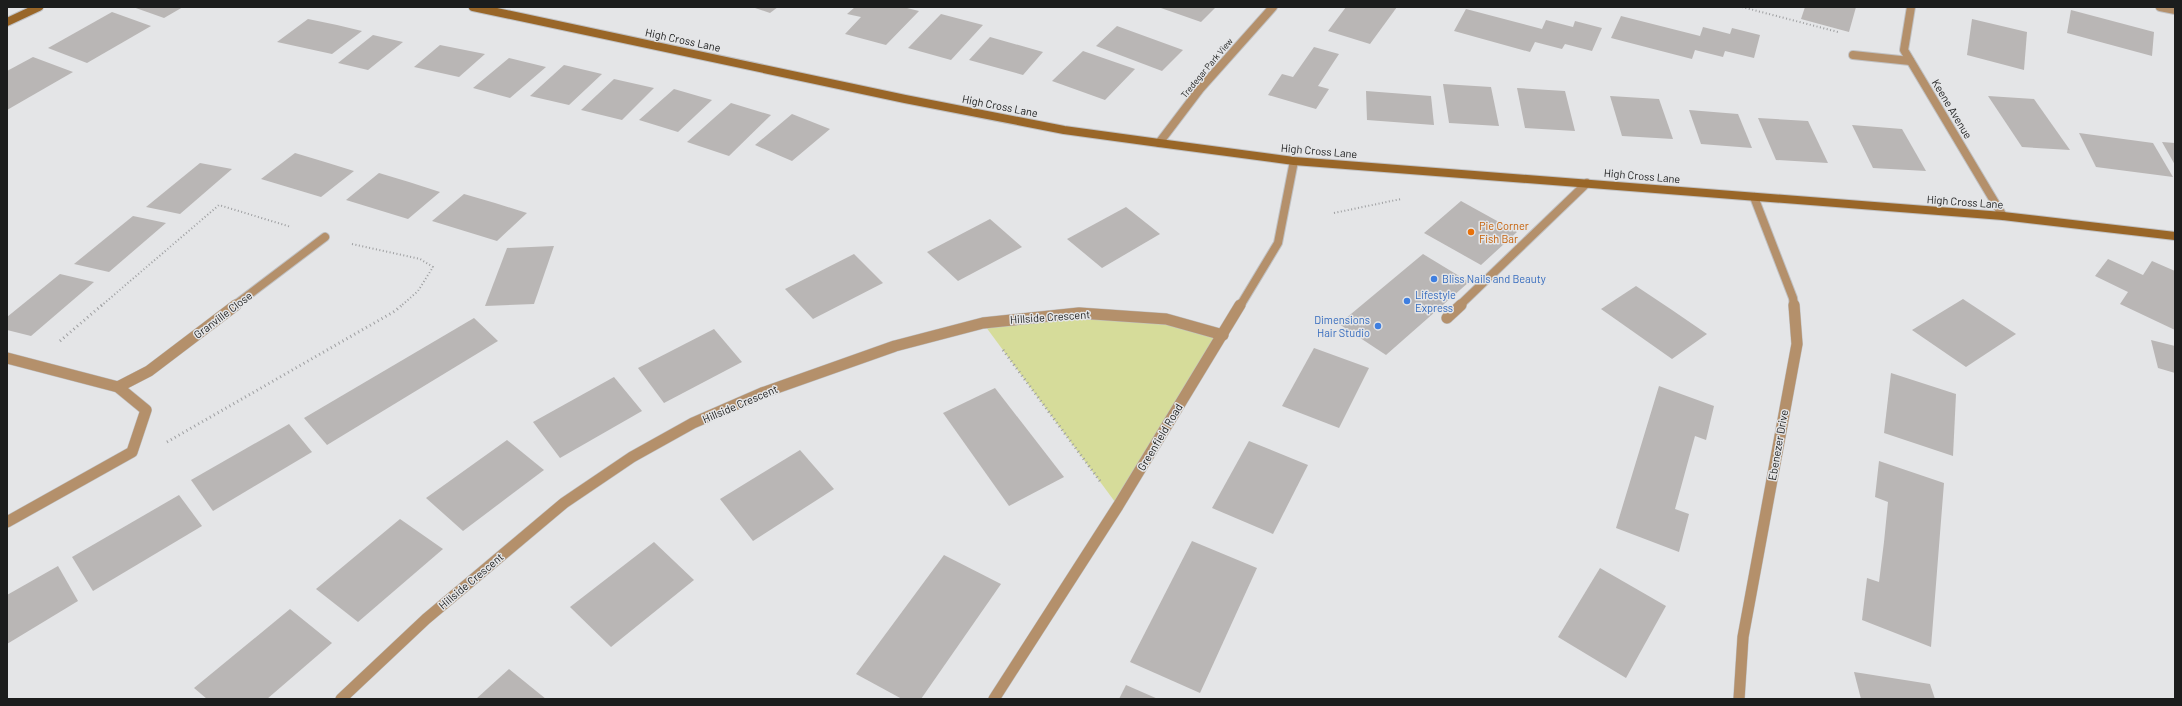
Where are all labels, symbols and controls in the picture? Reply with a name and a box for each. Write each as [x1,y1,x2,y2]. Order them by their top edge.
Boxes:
street label: High Cross Lane [644,25,722,54]
street label: Tredegar Park View [1178,35,1235,100]
street label: Keene Avenue [1930,77,1975,141]
street label: High Cross Lane [961,92,1039,119]
street label: High Cross Lane [1280,141,1358,160]
street label: High Cross Lane [1603,166,1681,185]
street label: High Cross Lane [1926,192,2004,211]
place label: Pie Corner Fish Bar [1479,219,1529,245]
marker: Pie Corner Fish Bar [1466,227,1476,237]
place label: Bliss Nails and Beauty [1442,272,1546,285]
marker: Bliss Nails and Beauty [1429,274,1439,284]
street label: Granville Close [191,288,255,341]
place label: Lifestyle Express [1415,288,1456,314]
marker: Lifestyle Express [1402,296,1412,306]
street label: Hillside Crescent [1009,307,1091,326]
place label: Dimensions Hair Studio [1314,313,1370,339]
marker: Dimensions Hair Studio [1373,321,1383,331]
street label: Hillside Crescent [700,382,779,425]
street label: Greenfield Road [1134,401,1185,473]
street label: Ebenezer Drive [1765,408,1790,481]
street label: Hillside Crescent [436,550,506,611]

